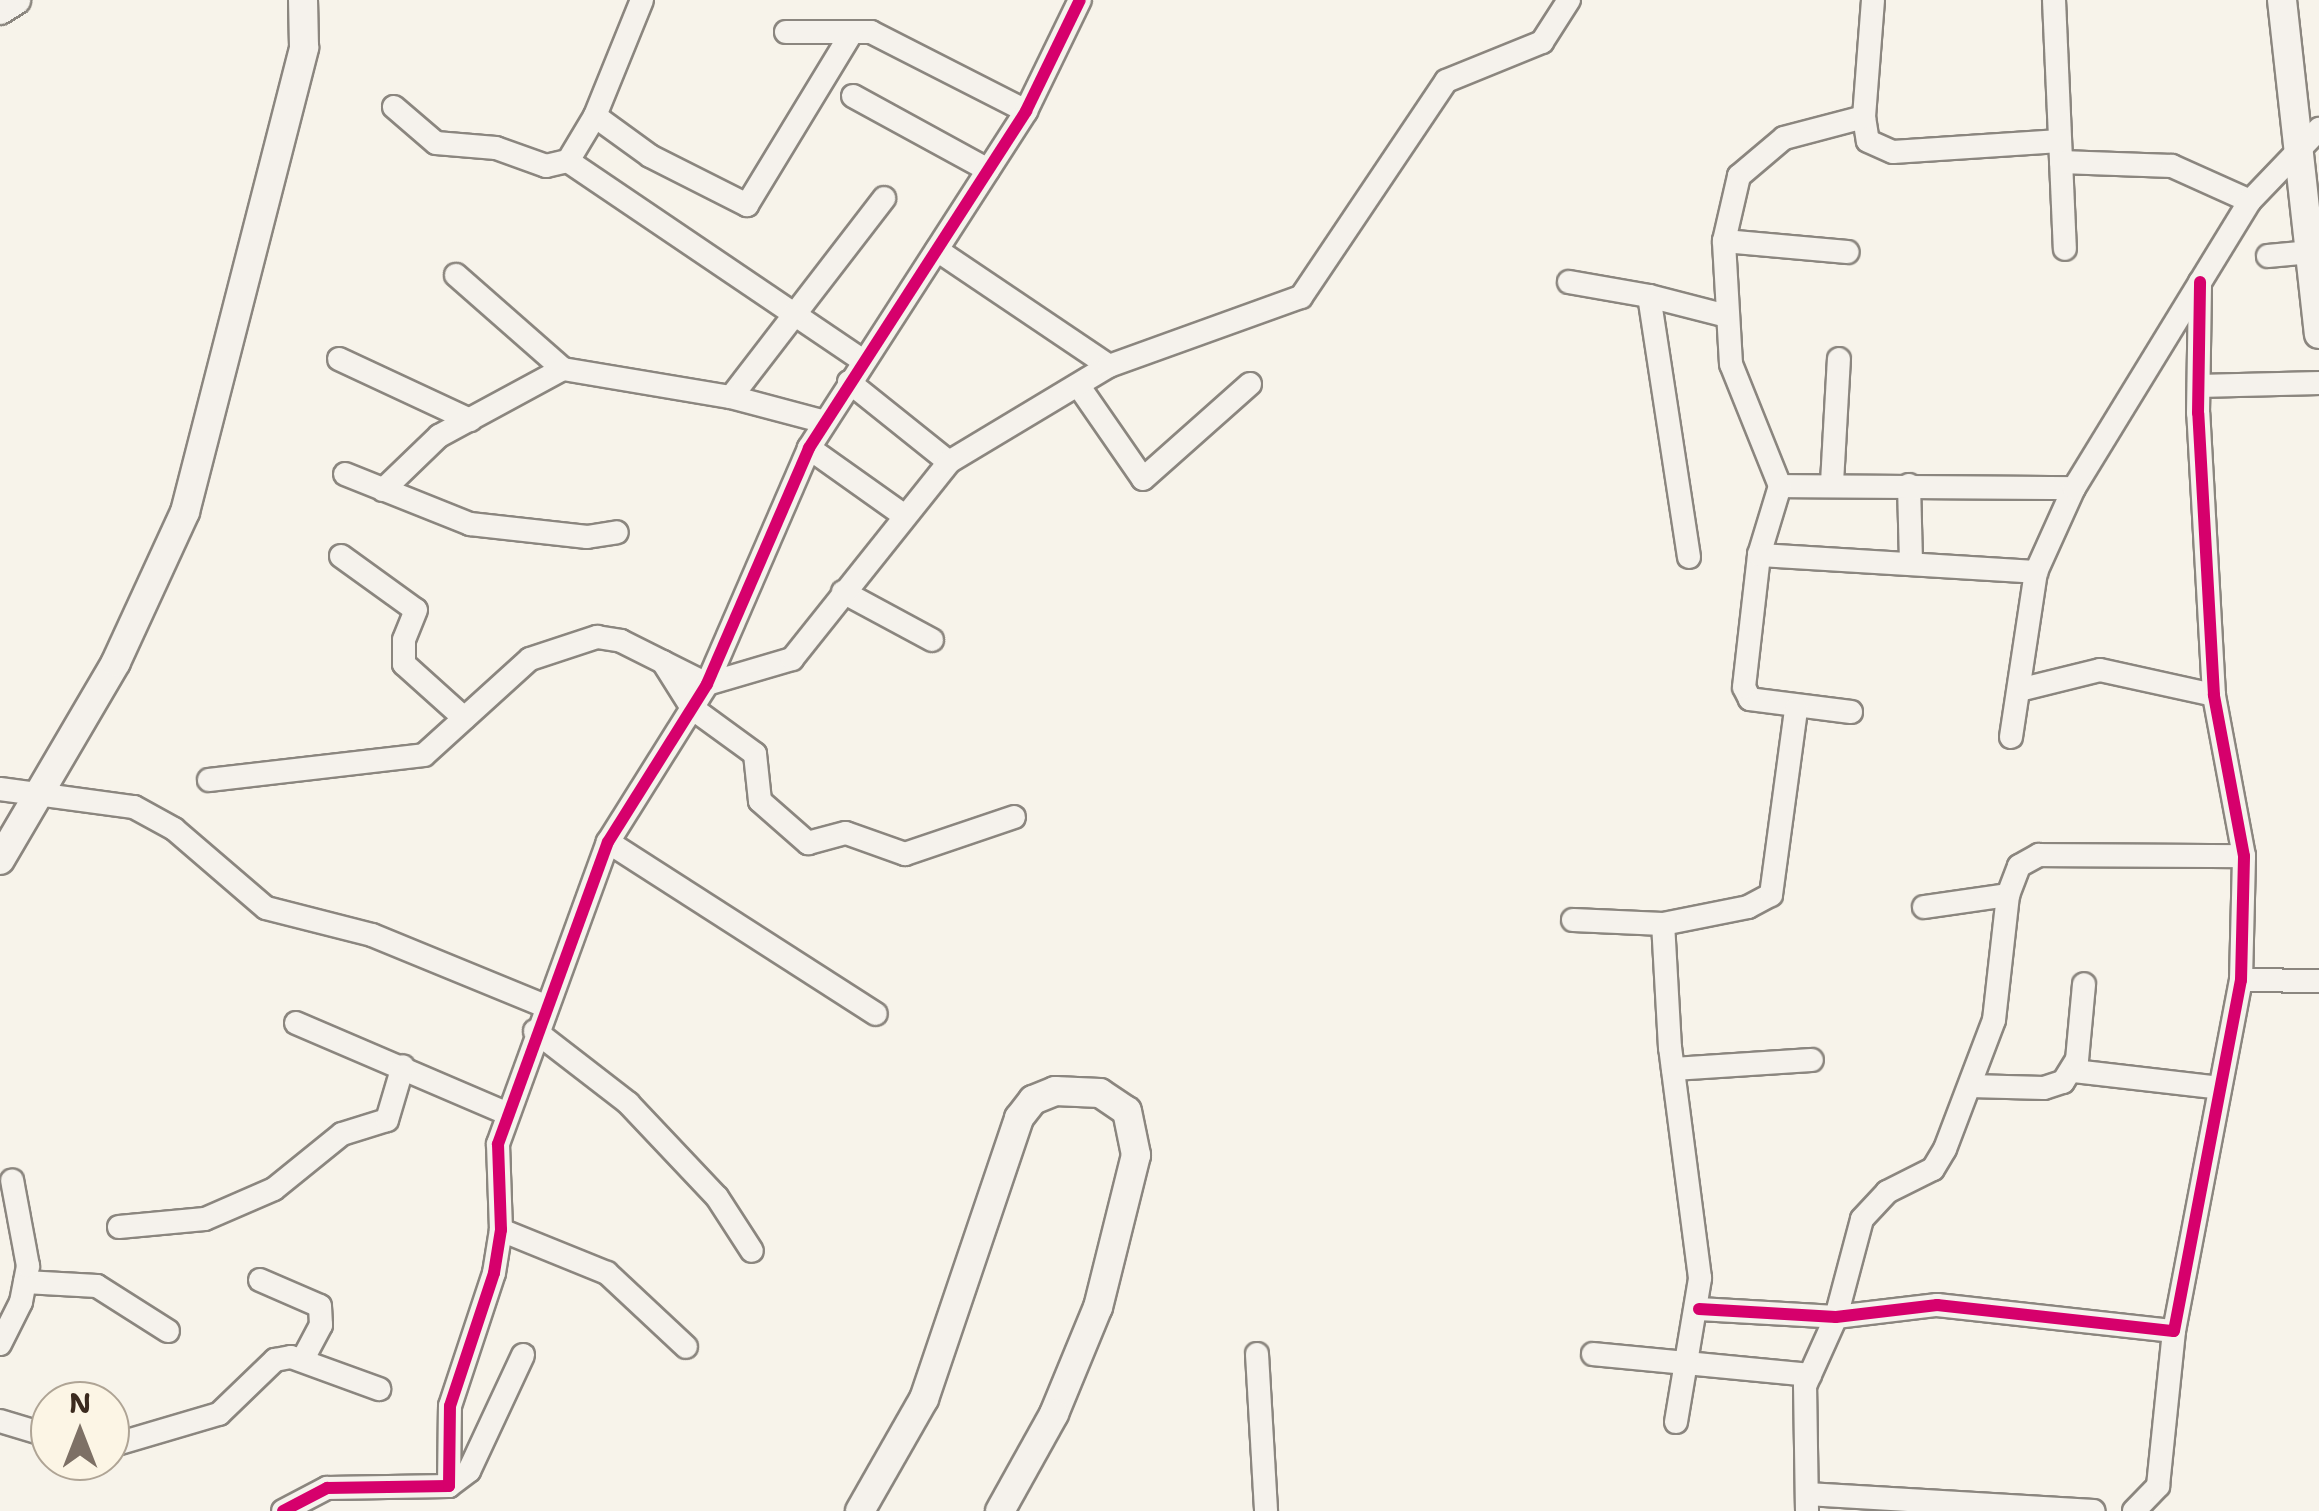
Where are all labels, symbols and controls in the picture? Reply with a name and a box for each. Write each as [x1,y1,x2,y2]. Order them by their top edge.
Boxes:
north arrow [30,1381,130,1481]
text: N [69,1384,91,1422]

